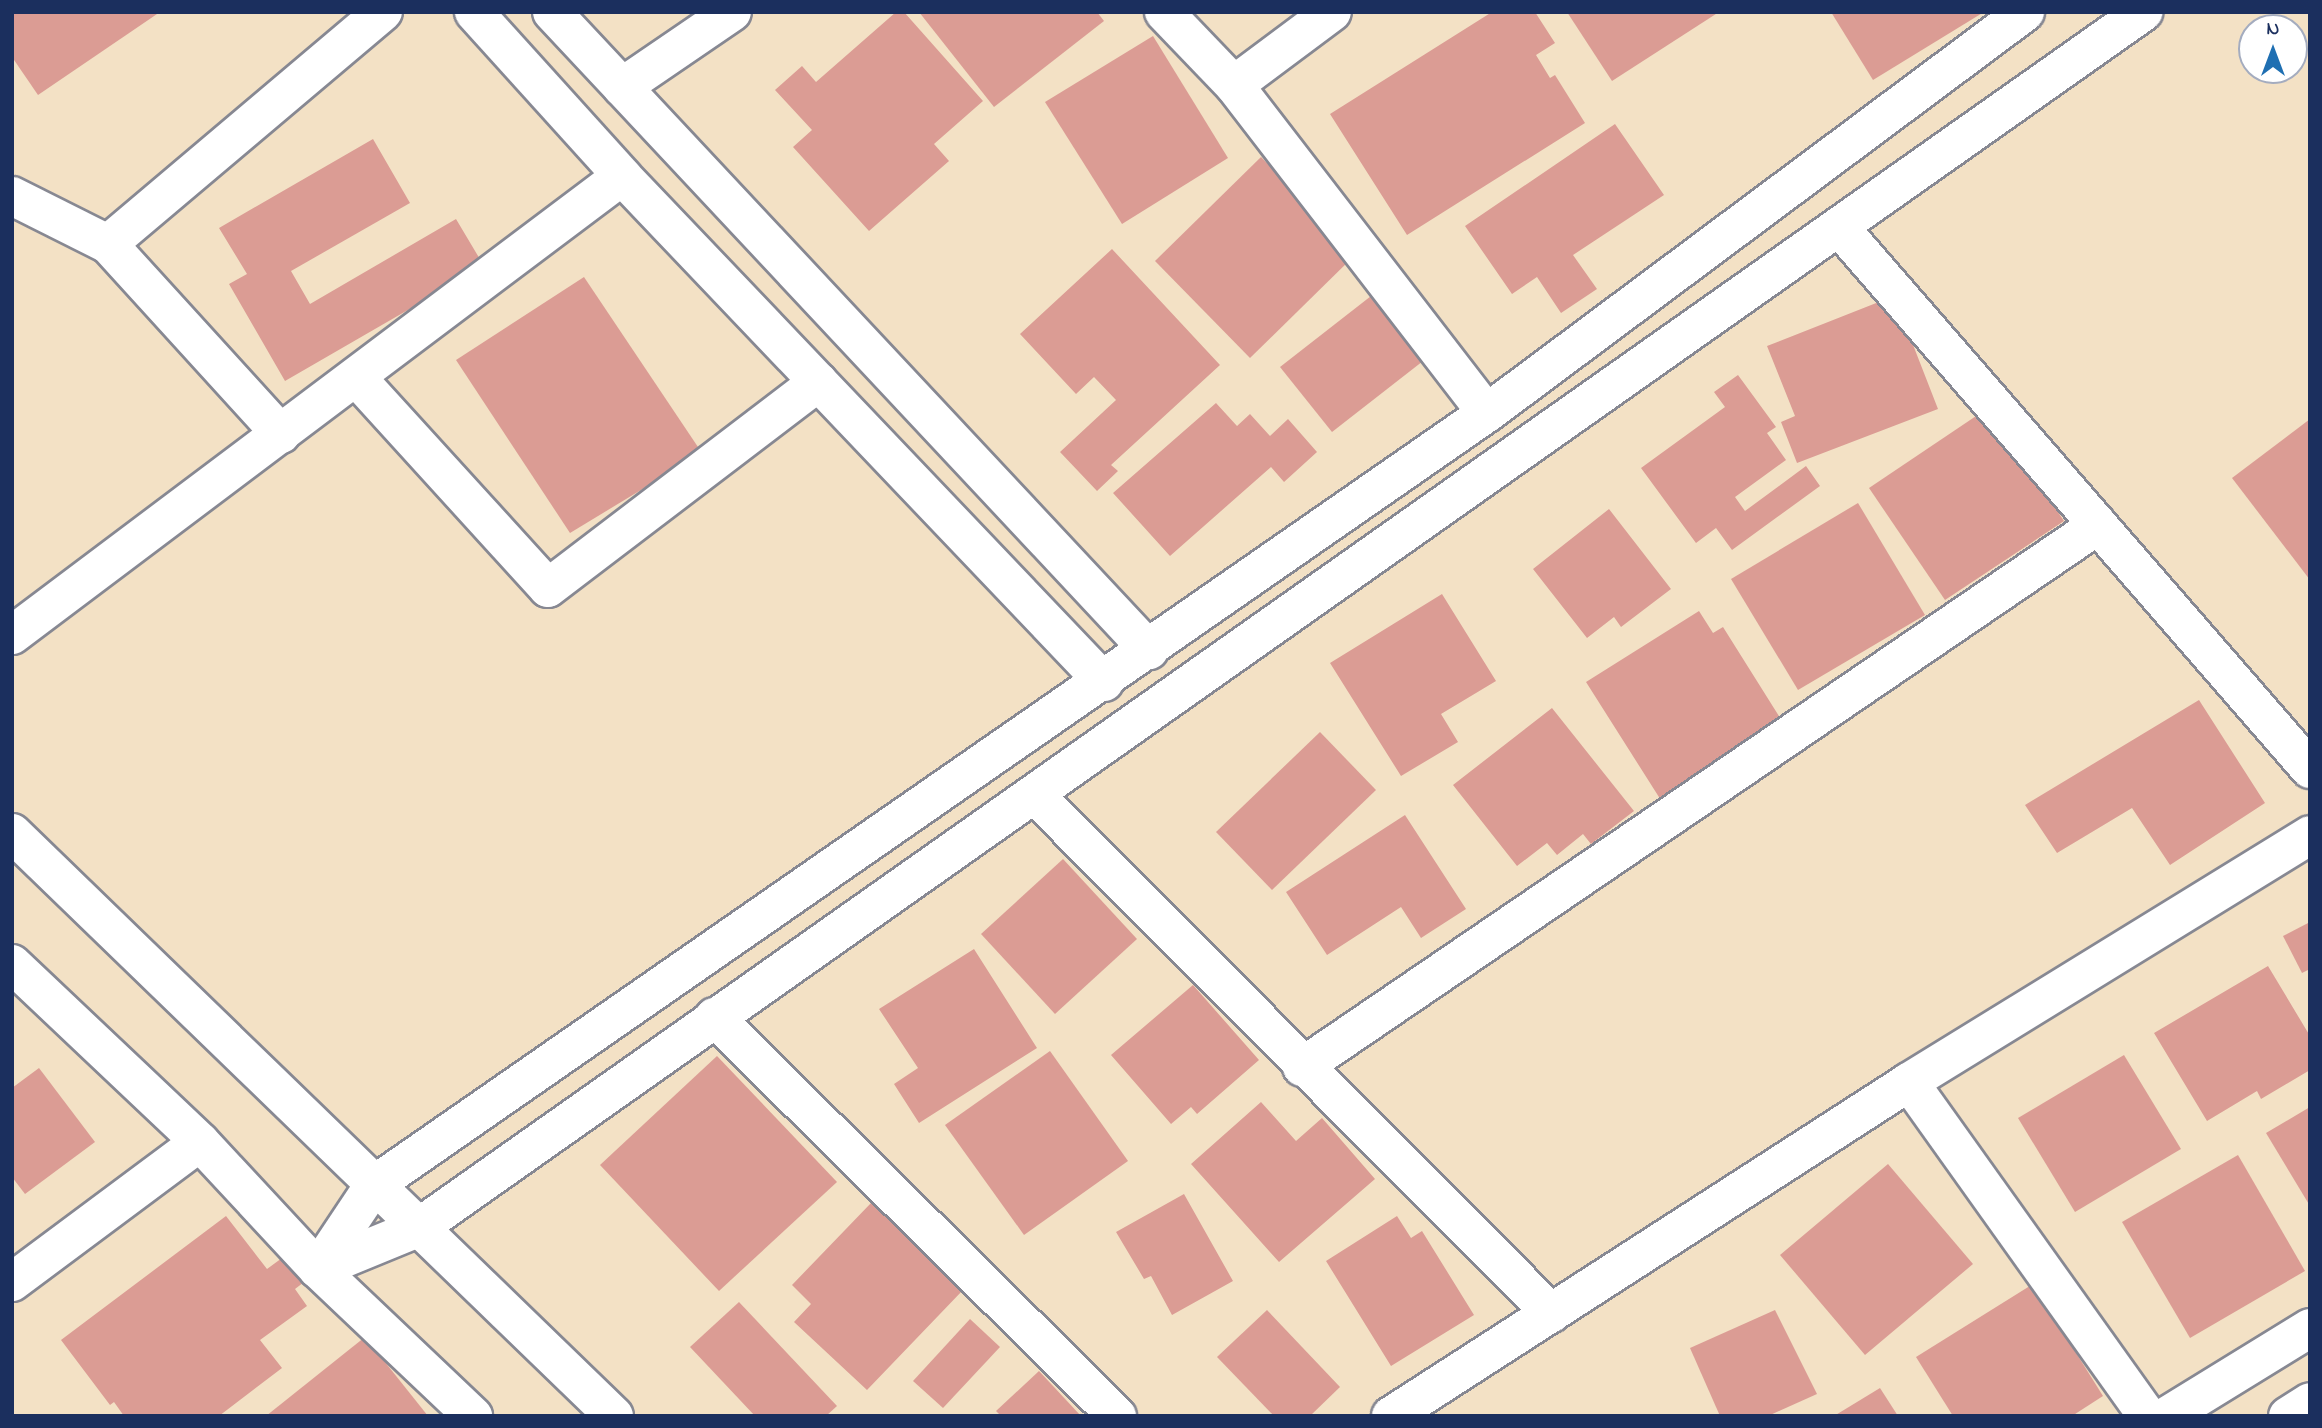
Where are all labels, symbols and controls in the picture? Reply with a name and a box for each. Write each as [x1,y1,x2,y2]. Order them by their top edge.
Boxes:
north arrow [2238,14,2308,84]
text: N [2267,16,2279,43]

